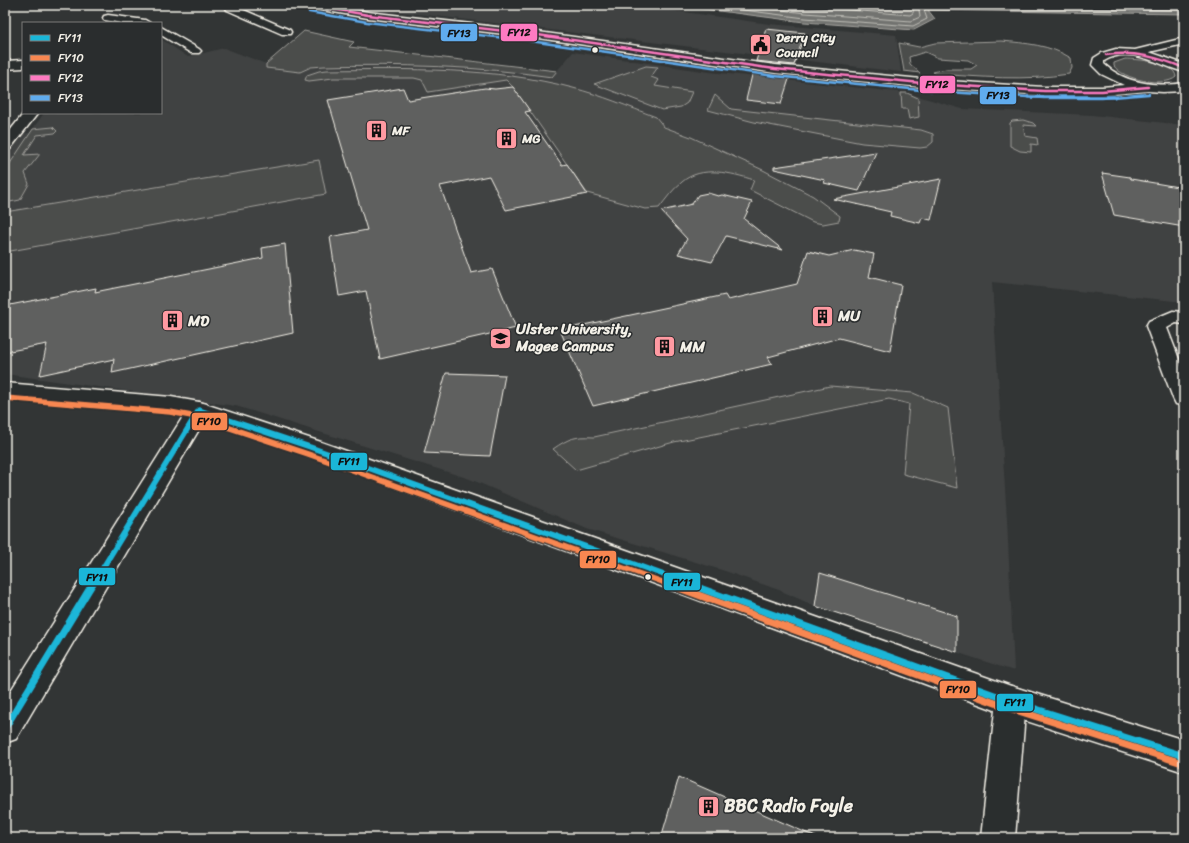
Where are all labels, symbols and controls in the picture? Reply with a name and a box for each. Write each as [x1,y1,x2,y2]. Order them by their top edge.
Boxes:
legend [22,22,162,114]
line badge: FY13 [440,23,478,42]
line badge: FY12 [500,23,538,42]
text: FY12 [506,23,531,42]
text: FY13 [447,24,471,43]
place label: Derry City Council [775,26,837,64]
text: FY11 [58,27,82,49]
public building icon: Derry City Council [748,31,774,57]
unlabelled marker [590,45,600,55]
text: FY10 [58,47,84,69]
text: FY12 [58,67,83,89]
line badge: FY12 [919,75,956,94]
text: FY12 [924,75,949,94]
line badge: FY13 [979,86,1017,105]
text: FY13 [986,86,1010,105]
text: FY13 [58,87,83,109]
building icon: MF [363,117,389,143]
place label: MF [391,119,412,142]
building icon: MG [493,125,519,151]
place label: MG [521,127,541,150]
building icon: MU [810,303,836,329]
place label: MU [837,303,861,329]
building icon: MD [159,308,185,334]
place label: MD [187,308,210,334]
place label: Ulster University, Magee Campus [515,316,632,359]
school or university icon: Ulster University, Magee Campus [487,325,513,351]
building icon: MM [651,334,677,360]
place label: MM [679,334,705,360]
line badge: FY10 [191,412,228,431]
text: FY10 [196,412,221,431]
line badge: FY11 [330,452,368,471]
text: FY11 [337,452,360,471]
line badge: FY10 [579,550,617,569]
text: FY10 [585,550,610,569]
line badge: FY11 [78,567,116,586]
text: FY11 [85,568,108,587]
unlabelled marker [643,572,653,582]
line badge: FY11 [663,572,701,591]
text: FY11 [670,573,693,592]
line badge: FY10 [939,680,977,699]
text: FY10 [945,680,970,699]
line badge: FY11 [996,693,1034,712]
text: FY11 [1003,693,1026,712]
place label: BBC Radio Foyle [724,790,854,822]
building icon: BBC Radio Foyle [695,793,721,819]

